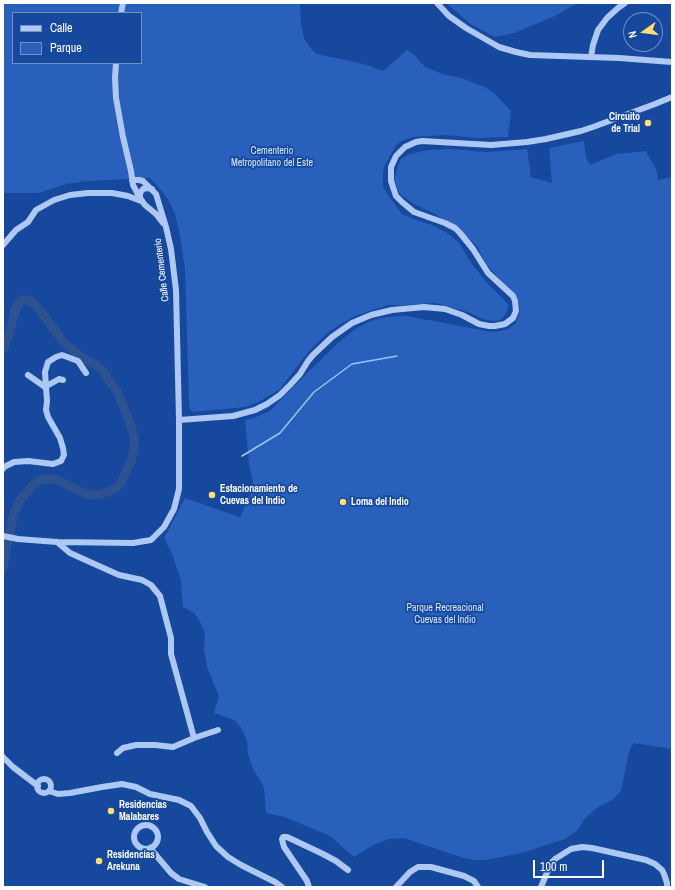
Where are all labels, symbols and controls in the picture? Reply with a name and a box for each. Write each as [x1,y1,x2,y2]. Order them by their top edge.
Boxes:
legend [12,12,142,64]
north arrow [623,12,663,52]
text: Calle [50,20,72,36]
text: N [625,30,640,40]
text: Parque [50,40,82,56]
place label: Circuito de Trial [609,111,640,134]
marker: Circuito de Trial [643,118,653,128]
park label: Cementerio Metropolitano del Este [231,145,313,168]
street label: Calle Cementerio [152,238,172,302]
place label: Estacionamiento de Cuevas del Indio [220,483,297,506]
marker: Estacionamiento de Cuevas del Indio [207,490,217,500]
place label: Loma del Indio [351,496,409,508]
marker: Loma del Indio [338,497,348,507]
park label: Parque Recreacional Cuevas del Indio [406,602,484,626]
place label: Residencias Malabares [119,799,167,822]
marker: Residencias Malabares [106,806,116,816]
place label: Residencias Arekuna [107,849,155,872]
scale bar [535,852,606,878]
marker: Residencias Arekuna [94,856,104,866]
text: 100 m [540,859,567,875]

